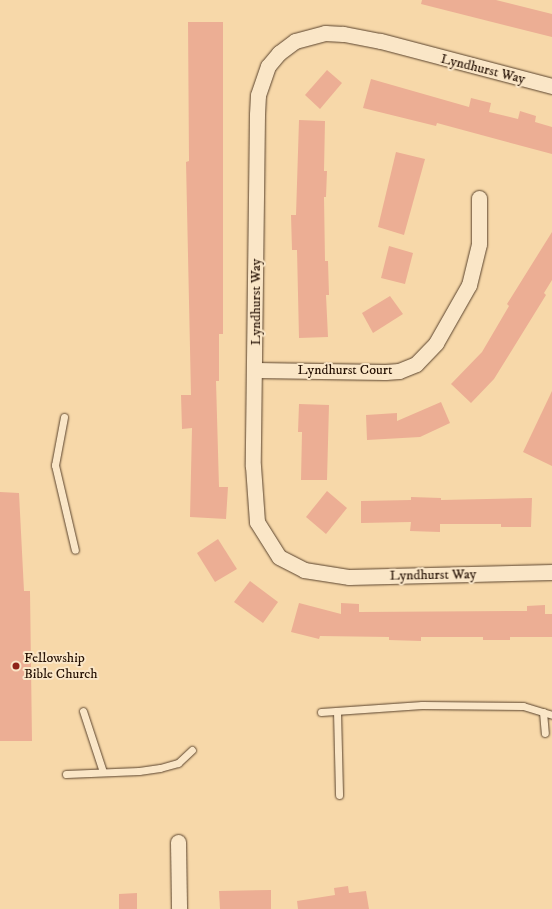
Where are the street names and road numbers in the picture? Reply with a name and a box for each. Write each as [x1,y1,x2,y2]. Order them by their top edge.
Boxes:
street label: Lyndhurst Way [439,50,527,88]
street label: Lyndhurst Way [248,259,264,345]
street label: Lyndhurst Court [298,362,392,378]
street label: Lyndhurst Way [389,566,477,584]

